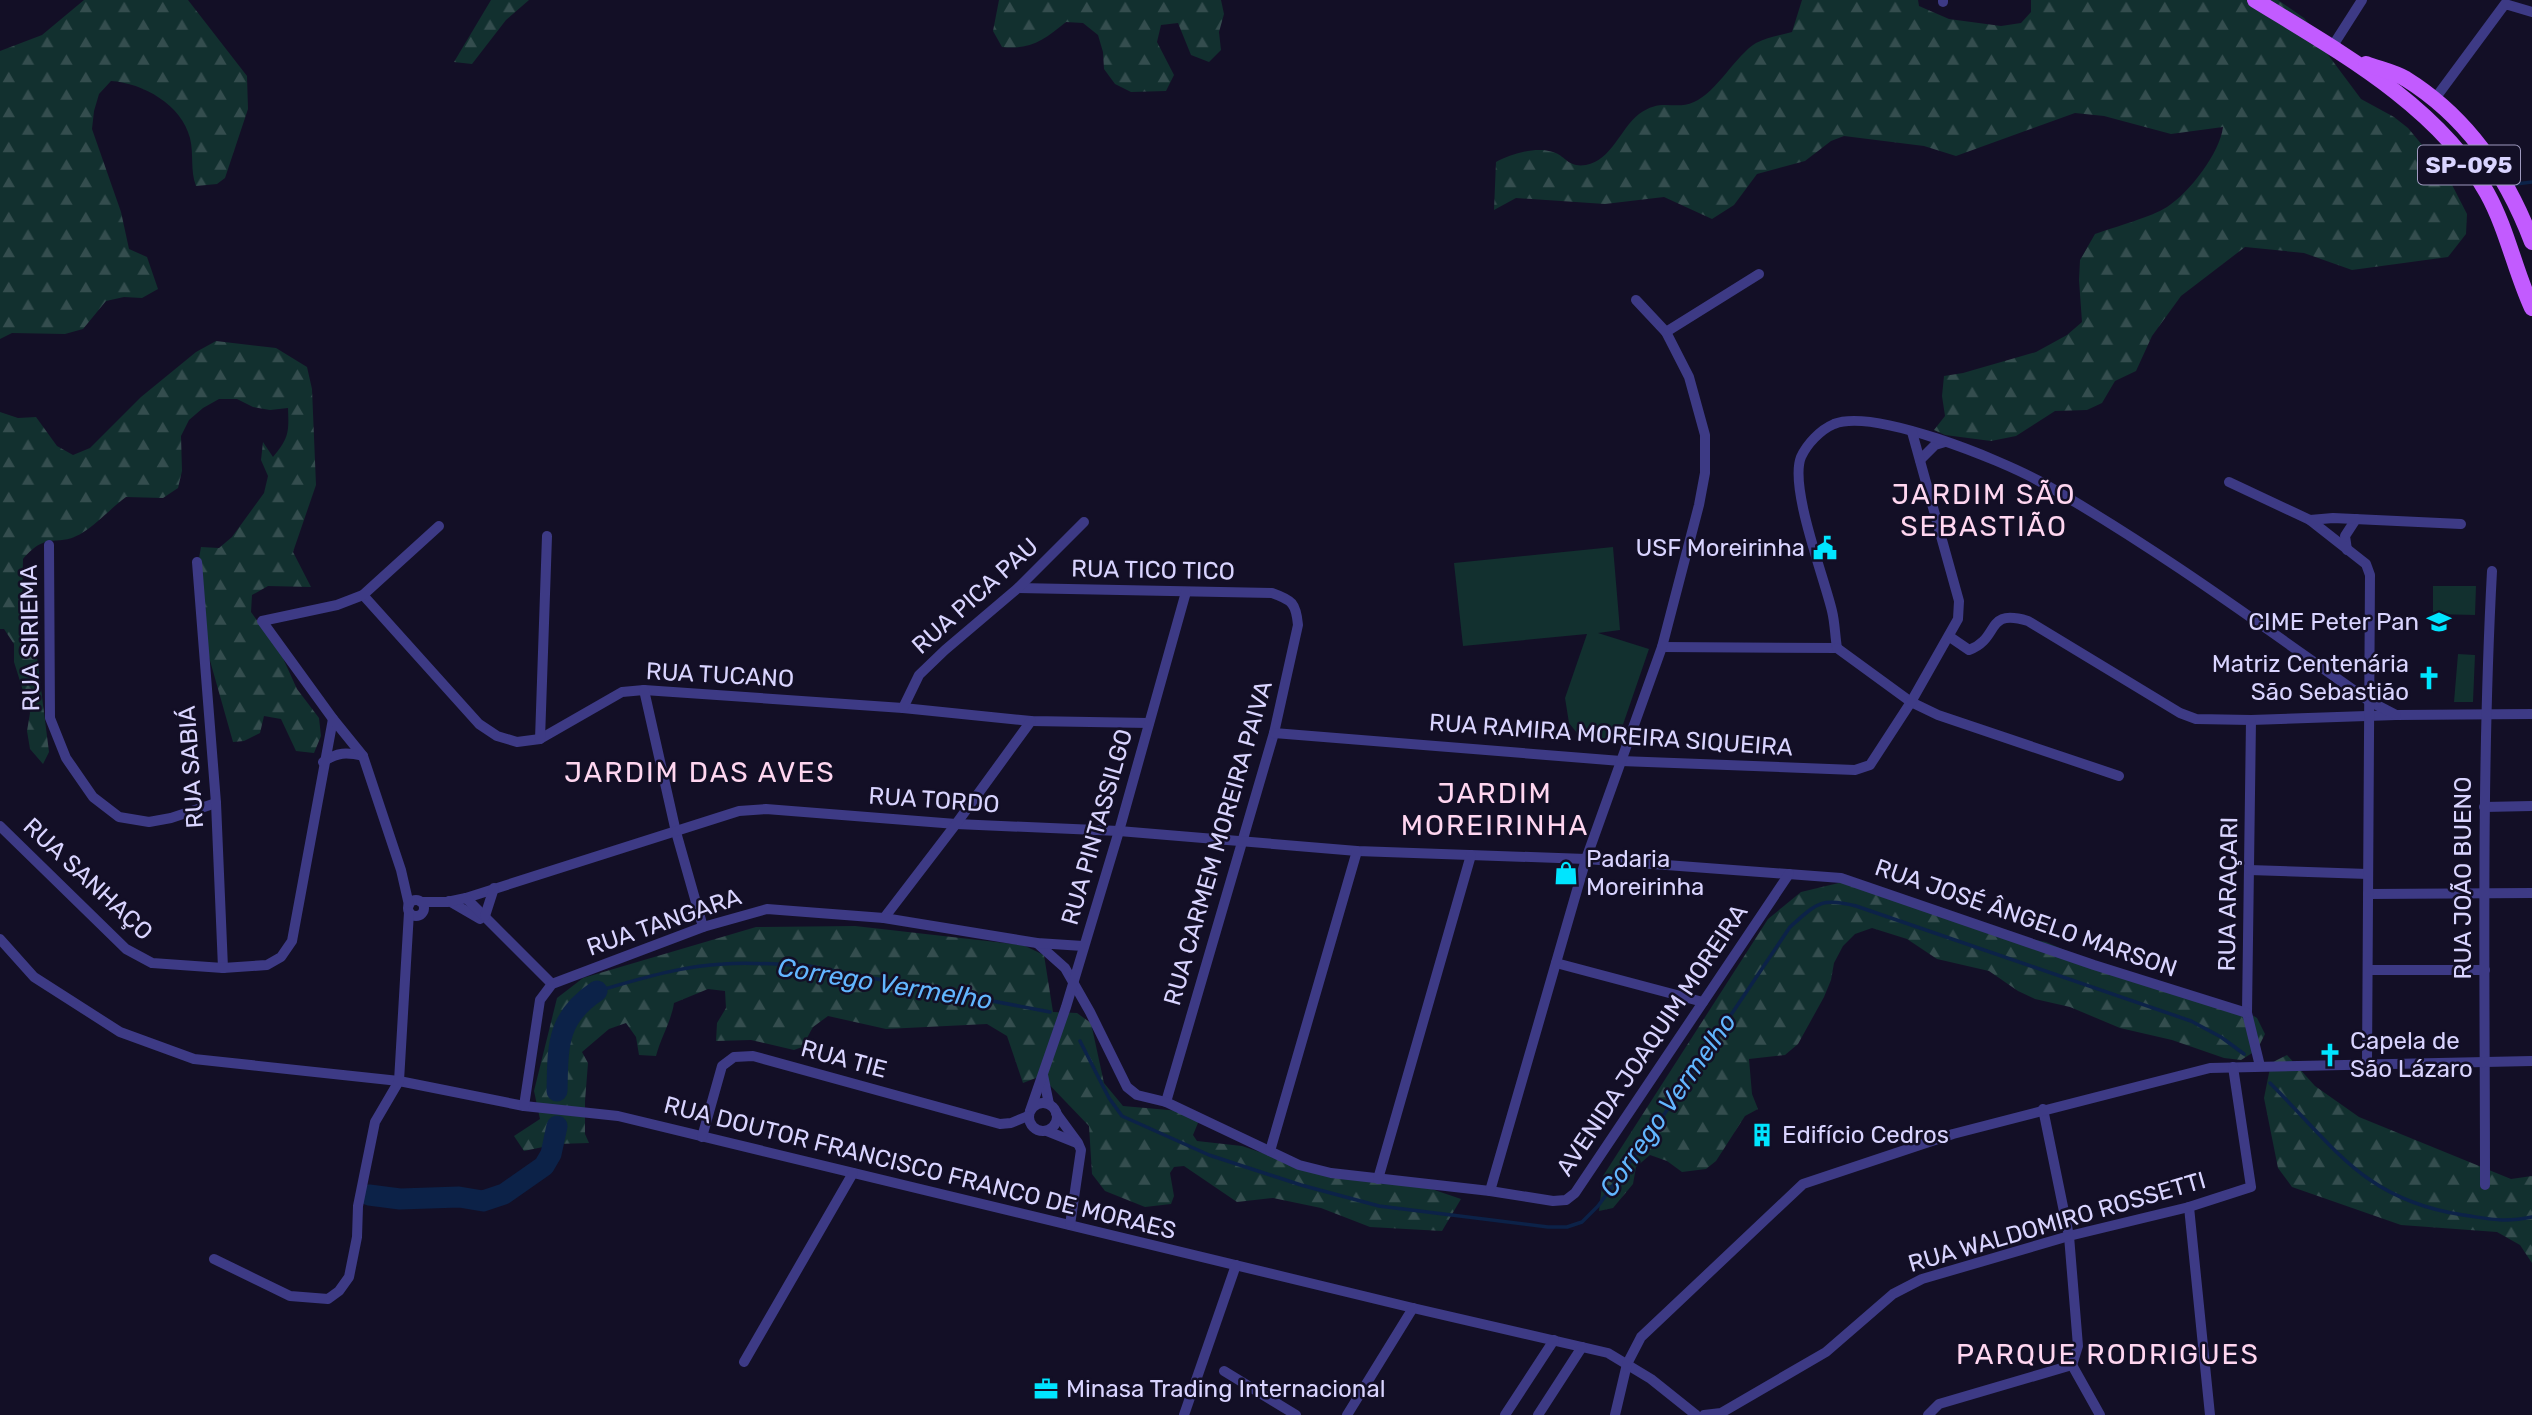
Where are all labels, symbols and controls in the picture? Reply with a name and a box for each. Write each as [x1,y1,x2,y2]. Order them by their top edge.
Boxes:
road number: SP-095 [2418,146,2520,184]
district label: JARDIM SÃO SEBASTIÃO [1892,478,2077,543]
street label: RUA PICA PAU [906,532,1044,660]
place label: USF Moreirinha [1635,534,1805,562]
public building icon: USF Moreirinha [1811,534,1839,562]
street label: RUA TICO TICO [1071,555,1235,585]
street label: RUA SIRIEMA [15,564,45,712]
place label: CIME Peter Pan [2248,608,2419,636]
school or university icon: CIME Peter Pan [2425,608,2453,636]
place label: Matriz Centenária São Sebastião [2212,650,2409,706]
street label: RUA TUCANO [645,657,795,693]
church icon: Matriz Centenária São Sebastião [2415,664,2443,692]
street label: RUA CARMEM MOREIRA PAIVA [1158,677,1278,1009]
street label: RUA SABIÁ [173,705,209,829]
street label: RUA RAMIRA MOREIRA SIQUEIRA [1428,708,1794,762]
street label: RUA PINTASSILGO [1056,726,1138,928]
district label: JARDIM DAS AVES [564,756,836,789]
district label: JARDIM MOREIRINHA [1401,777,1589,842]
street label: RUA JOÃO BUENO [2449,777,2477,979]
street label: RUA TORDO [868,781,1000,819]
street label: RUA SANHAÇO [18,812,158,946]
street label: RUA ARAÇARI [2213,816,2243,972]
place label: Padaria Moreirinha [1586,845,1704,901]
street label: RUA JOSÉ ÂNGELO MARSON [1871,853,2181,983]
shop icon: Padaria Moreirinha [1552,859,1580,887]
street label: RUA TANGARA [583,882,745,962]
street label: AVENIDA JOAQUIM MOREIRA [1551,899,1753,1181]
water label: Corrego Vermelho [775,952,995,1016]
water label: Corrego Vermelho [1593,1007,1743,1203]
place label: Capela de São Lázaro [2350,1027,2473,1083]
street label: RUA TIE [798,1034,890,1084]
church icon: Capela de São Lázaro [2316,1041,2344,1069]
street label: RUA DOUTOR FRANCISCO FRANCO DE MORAES [661,1091,1179,1245]
building icon: Edifício Cedros [1748,1121,1776,1149]
place label: Edifício Cedros [1782,1121,1949,1149]
street label: RUA WALDOMIRO ROSSETTI [1905,1166,2209,1278]
district label: PARQUE RODRIGUES [1956,1338,2260,1371]
office icon: Minasa Trading Internacional [1032,1375,1060,1403]
place label: Minasa Trading Internacional [1066,1375,1386,1403]

